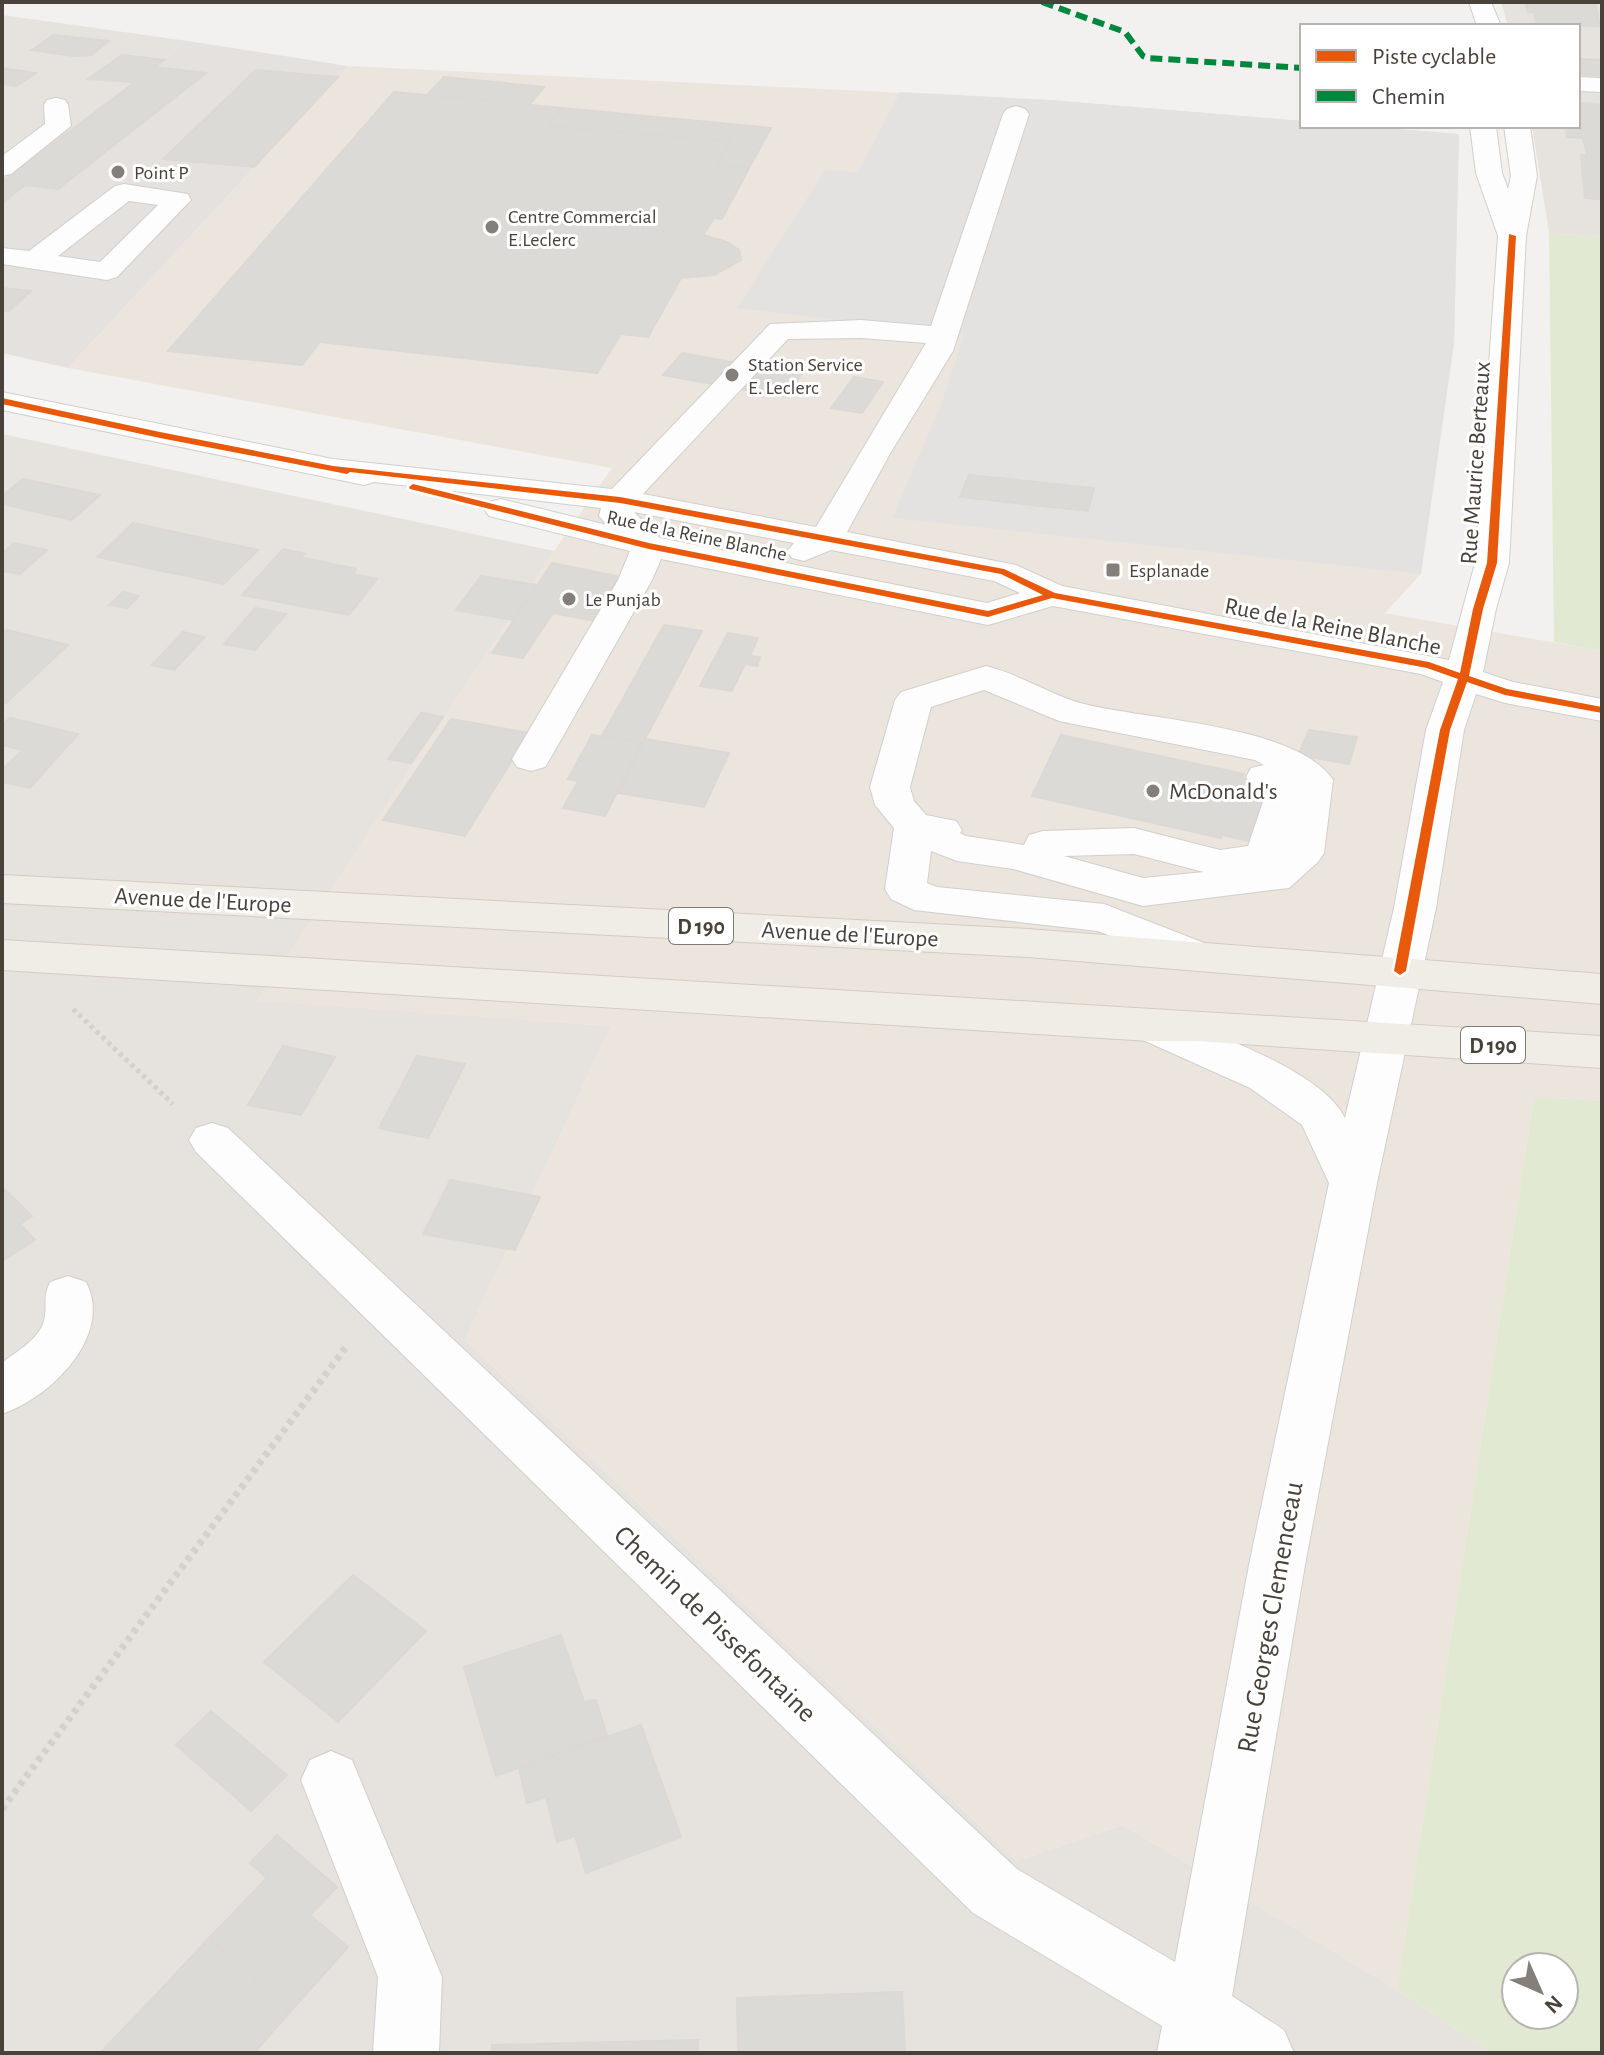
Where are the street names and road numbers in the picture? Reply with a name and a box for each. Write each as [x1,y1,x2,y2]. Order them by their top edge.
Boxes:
street label: Rue Maurice Berteaux [1457,360,1495,565]
street label: Rue de la Reine Blanche [605,507,789,565]
street label: Rue de la Reine Blanche [1222,594,1443,660]
street label: Avenue de l'Europe [114,884,292,918]
road number: D 190 [669,908,733,944]
street label: Avenue de l'Europe [761,918,939,952]
road number: D 190 [1461,1027,1525,1063]
street label: Rue Georges Clemenceau [1233,1480,1309,1755]
street label: Chemin de Pissefontaine [608,1521,821,1728]

